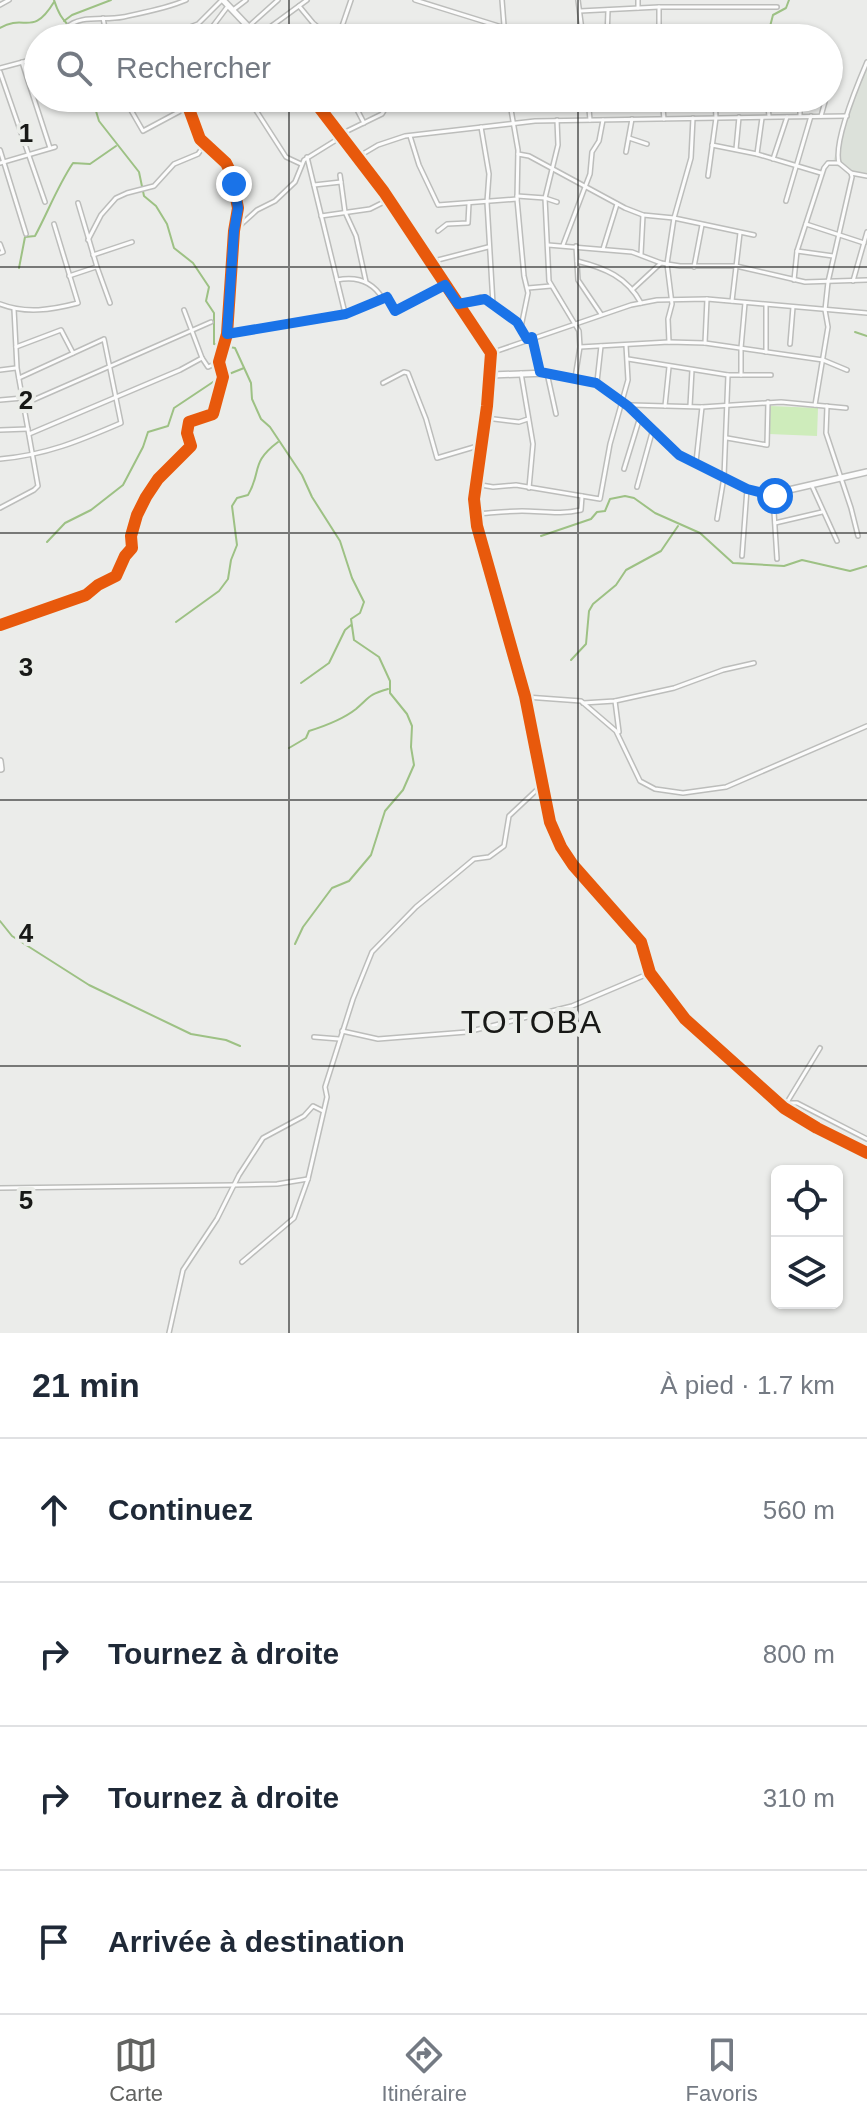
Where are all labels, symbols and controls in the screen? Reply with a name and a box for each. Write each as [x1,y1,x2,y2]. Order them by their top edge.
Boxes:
search box [24,24,843,112]
icon: search [52,46,96,90]
text: Rechercher [116,51,271,84]
text: 1 [19,118,33,148]
route end [216,166,252,202]
text: 2 [19,385,33,415]
route start [757,478,793,514]
text: 3 [19,652,33,682]
text: 4 [19,918,34,948]
district label: TOTOBA [461,1004,603,1040]
map controls [771,1165,843,1309]
button: locate [771,1165,843,1237]
text: 5 [19,1185,33,1215]
button: layers [771,1237,843,1309]
text: 21 min [32,1366,140,1404]
text: À pied · 1.7 km [660,1370,835,1400]
icon: ahead [32,1488,76,1532]
text: Continuez [108,1493,253,1526]
text: 560 m [763,1495,835,1525]
icon: right [32,1632,76,1676]
text: Tournez à droite [108,1637,339,1670]
text: 800 m [763,1639,835,1669]
icon: right [32,1776,76,1820]
text: Tournez à droite [108,1781,339,1814]
text: 310 m [763,1783,835,1813]
icon: arrive [32,1920,76,1964]
text: Arrivée à destination [108,1925,405,1958]
tab: Carte [109,2033,163,2107]
tab: Itinéraire [382,2033,467,2107]
tab: Favoris [686,2033,758,2107]

